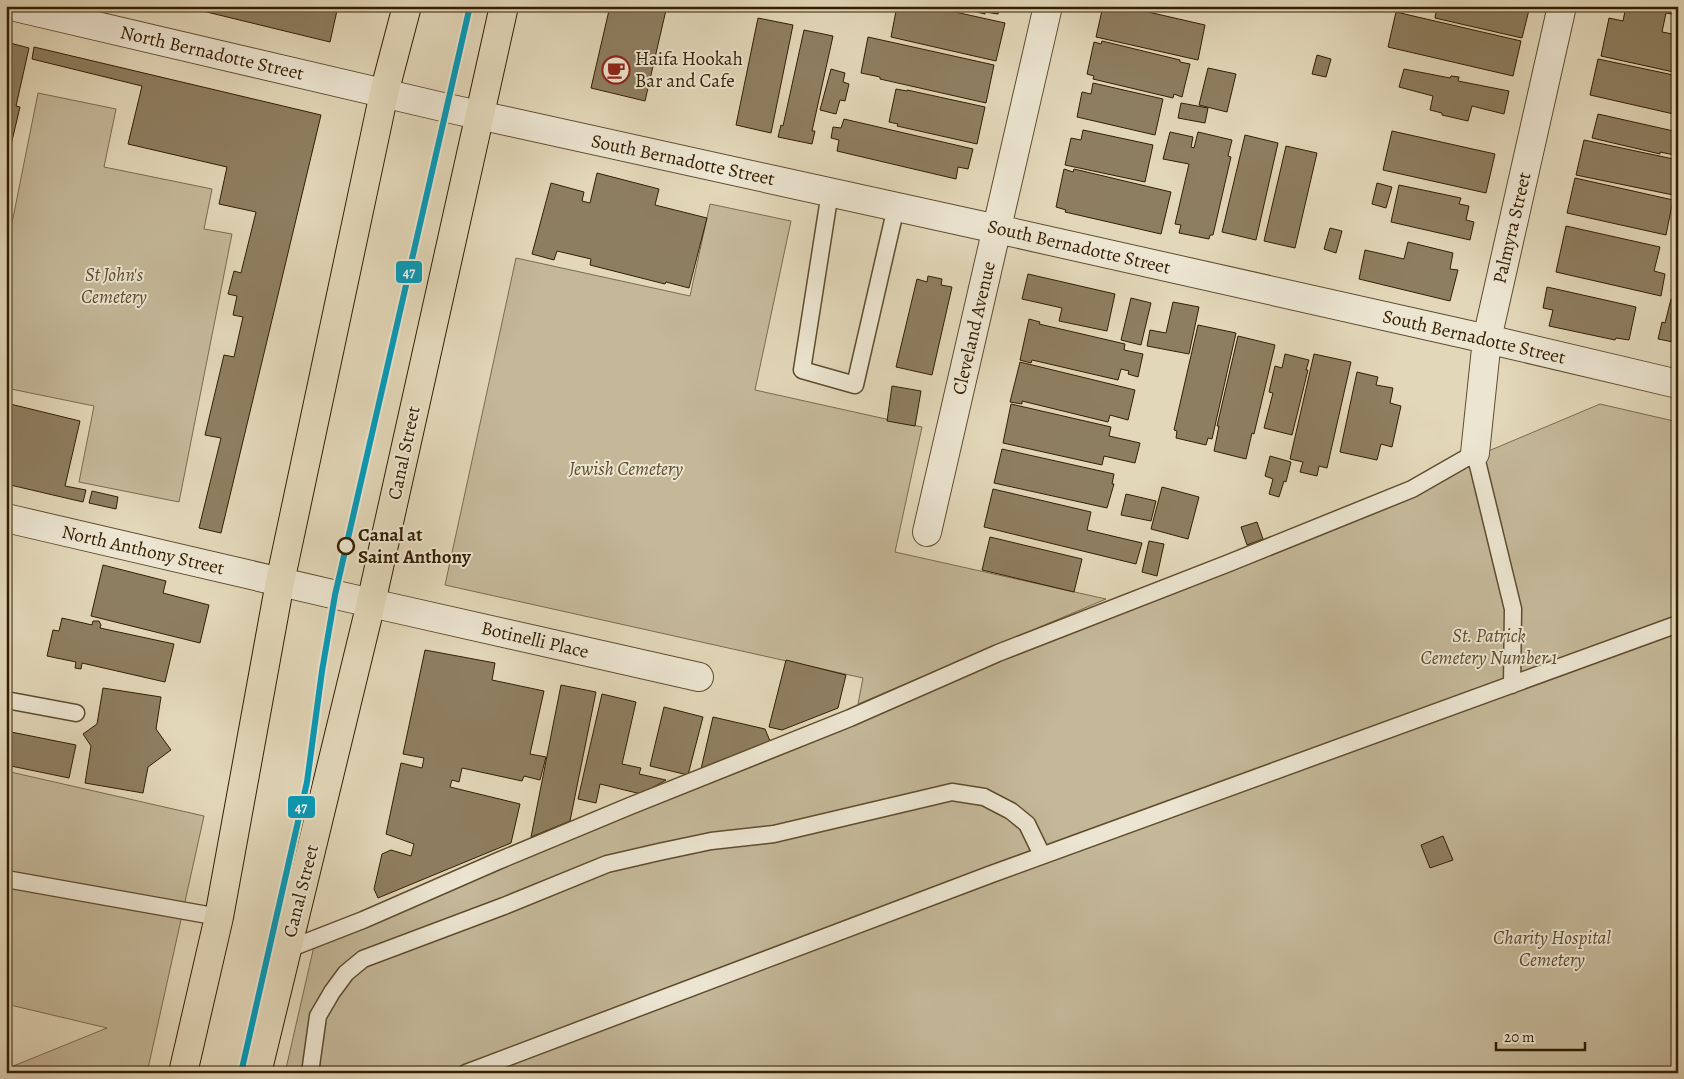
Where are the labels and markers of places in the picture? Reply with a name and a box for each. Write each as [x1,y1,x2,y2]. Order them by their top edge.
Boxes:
place label: Haifa Hookah Bar and Cafe [635,46,743,94]
cafe icon: Haifa Hookah Bar and Cafe [601,55,631,85]
place label: Canal at Saint Anthony [358,522,472,570]
marker: Canal at Saint Anthony [337,537,355,555]

